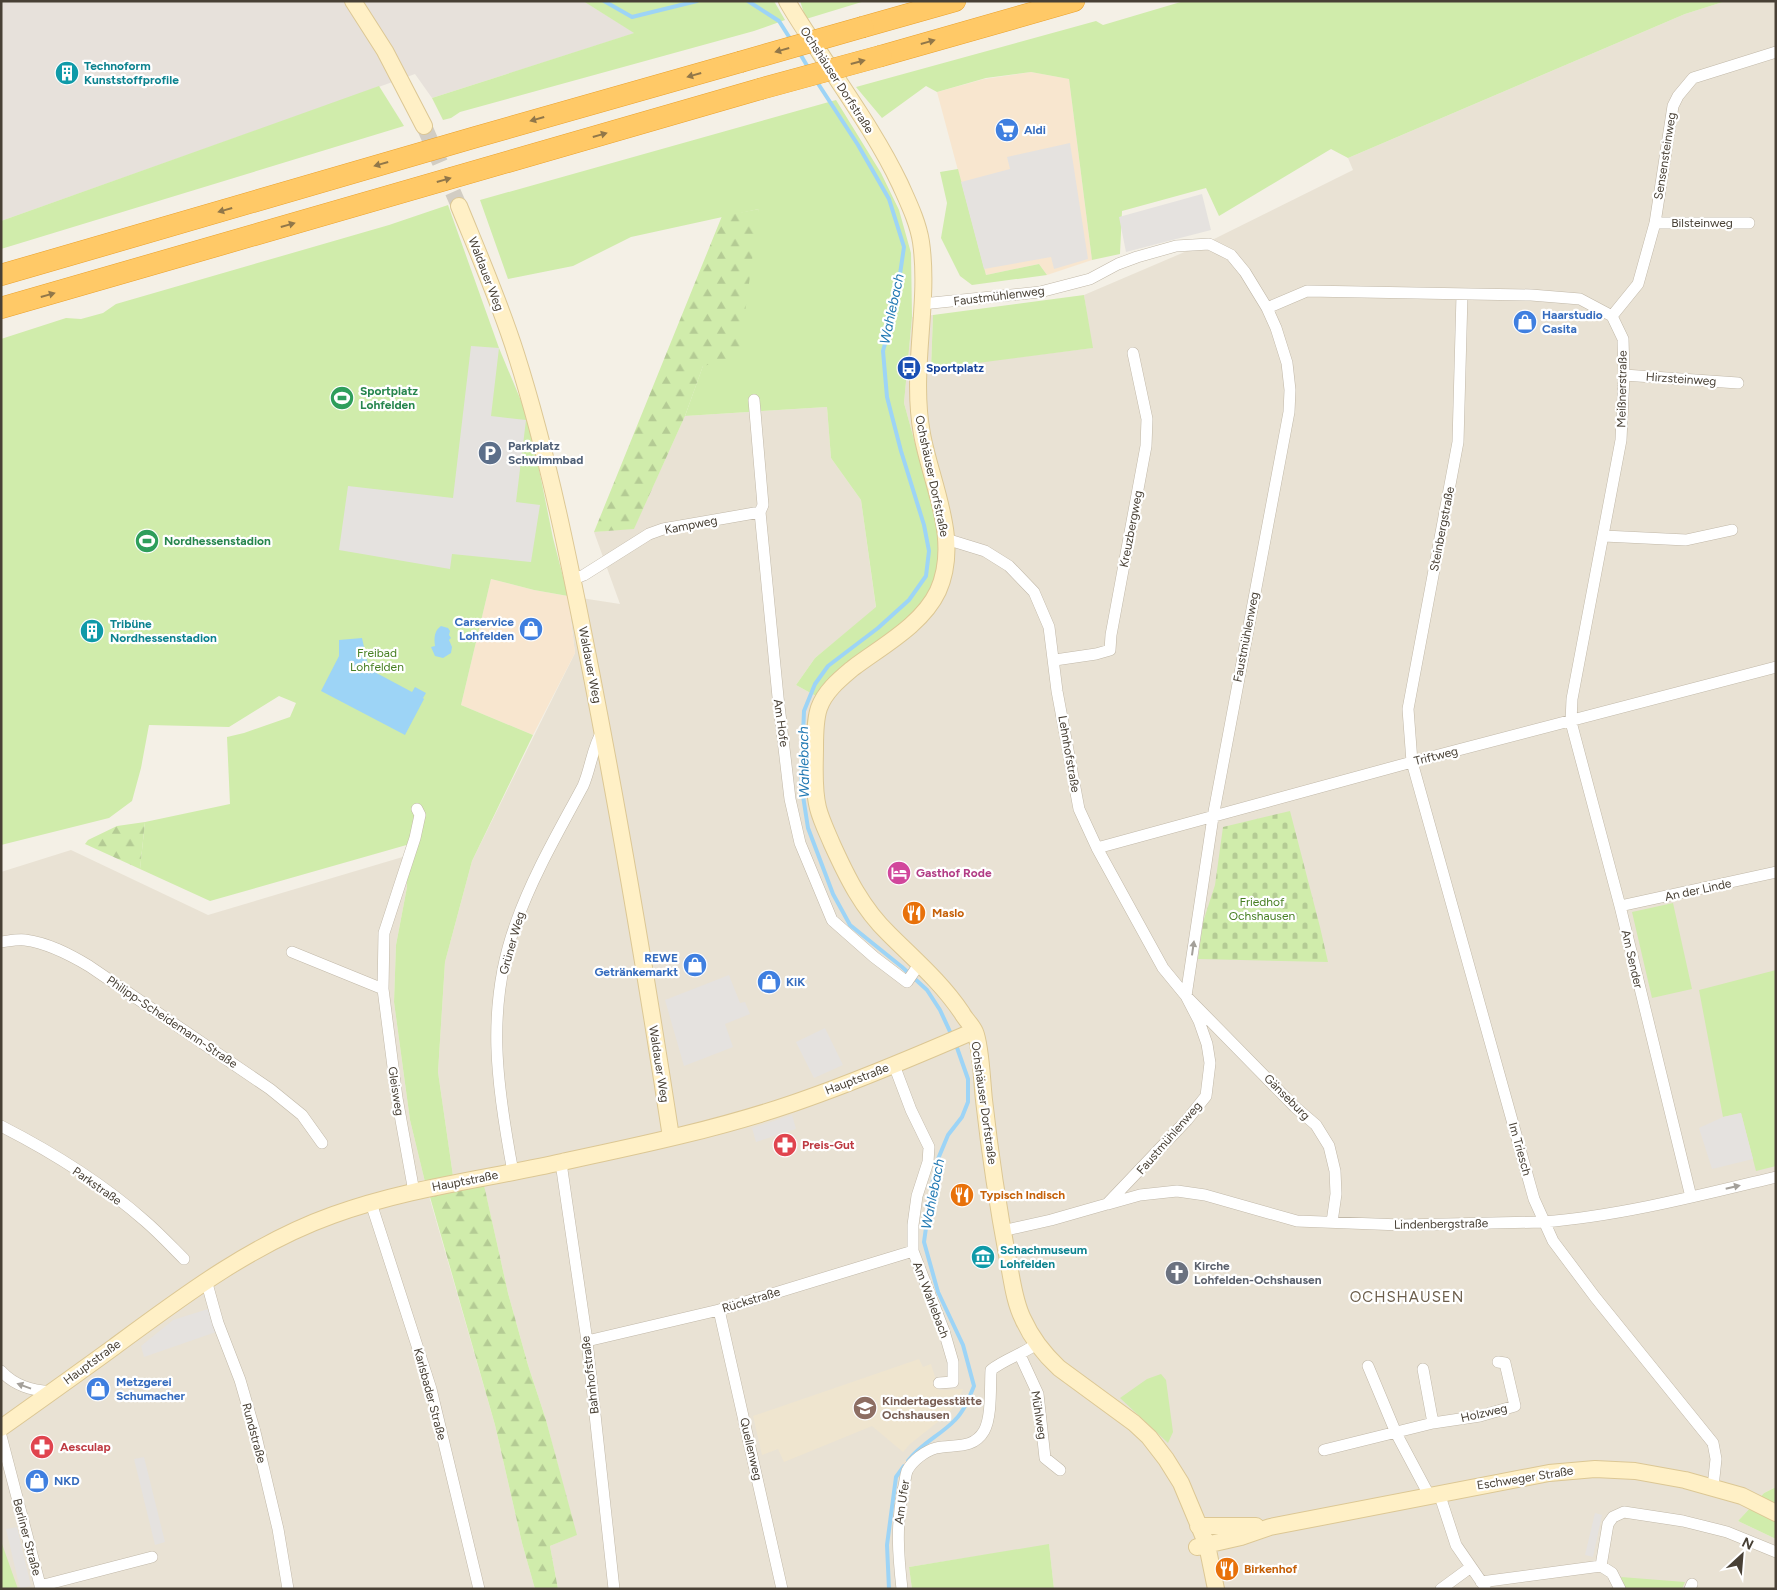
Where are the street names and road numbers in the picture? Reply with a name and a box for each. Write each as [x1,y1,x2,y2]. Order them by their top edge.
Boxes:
street label: Ochshäuser Dorfstraße [797,24,877,136]
street label: Sensensteinweg [1651,111,1679,201]
street label: Bilsteinweg [1671,216,1733,230]
street label: Waldauer Weg [466,235,506,313]
street label: Faustmühlenweg [953,283,1045,309]
street label: Meißnerstraße [1614,350,1630,428]
street label: Hirzsteinweg [1645,370,1717,388]
street label: Ochshäuser Dorfstraße [912,414,952,539]
street label: Steinbergstraße [1427,485,1457,573]
street label: Kreuzbergweg [1117,489,1145,569]
street label: Kampweg [663,513,719,537]
street label: Faustmühlenweg [1230,591,1262,683]
street label: Waldauer Weg [576,625,604,705]
street label: Am Hofe [771,698,791,748]
street label: Lehnhofstraße [1055,714,1083,794]
street label: Triftweg [1413,744,1459,768]
street label: An der Linde [1663,876,1733,904]
street label: Grüner Weg [496,910,528,976]
street label: Am Sender [1618,928,1646,990]
street label: Philipp-Scheidemann-Straße [104,973,240,1071]
street label: Waldauer Weg [646,1024,672,1104]
street label: Ochshäuser Dorfstraße [968,1041,1000,1166]
street label: Hauptstraße [823,1060,891,1098]
street label: Gleisweg [385,1065,407,1117]
street label: Gänseburg [1261,1071,1313,1123]
street label: Faustmühlenweg [1134,1099,1204,1177]
street label: Im Triesch [1506,1121,1534,1177]
street label: Parkstraße [70,1164,124,1208]
street label: Hauptstraße [431,1168,500,1194]
street label: Lindenbergstraße [1394,1216,1489,1232]
street label: Am Wahlebach [910,1260,952,1340]
street label: Rückstraße [720,1284,782,1315]
street label: Bahnhofstraße [578,1335,602,1415]
street label: Hauptstraße [61,1336,124,1387]
street label: Karlsbader Straße [411,1346,449,1442]
street label: Mühlweg [1028,1390,1050,1440]
street label: Rundstraße [239,1401,269,1465]
street label: Holzweg [1459,1401,1509,1425]
street label: Quellenweg [737,1416,765,1482]
street label: Eschweger Straße [1476,1463,1575,1493]
street label: Am Ufer [892,1479,912,1525]
street label: Berliner Straße [10,1497,44,1577]

